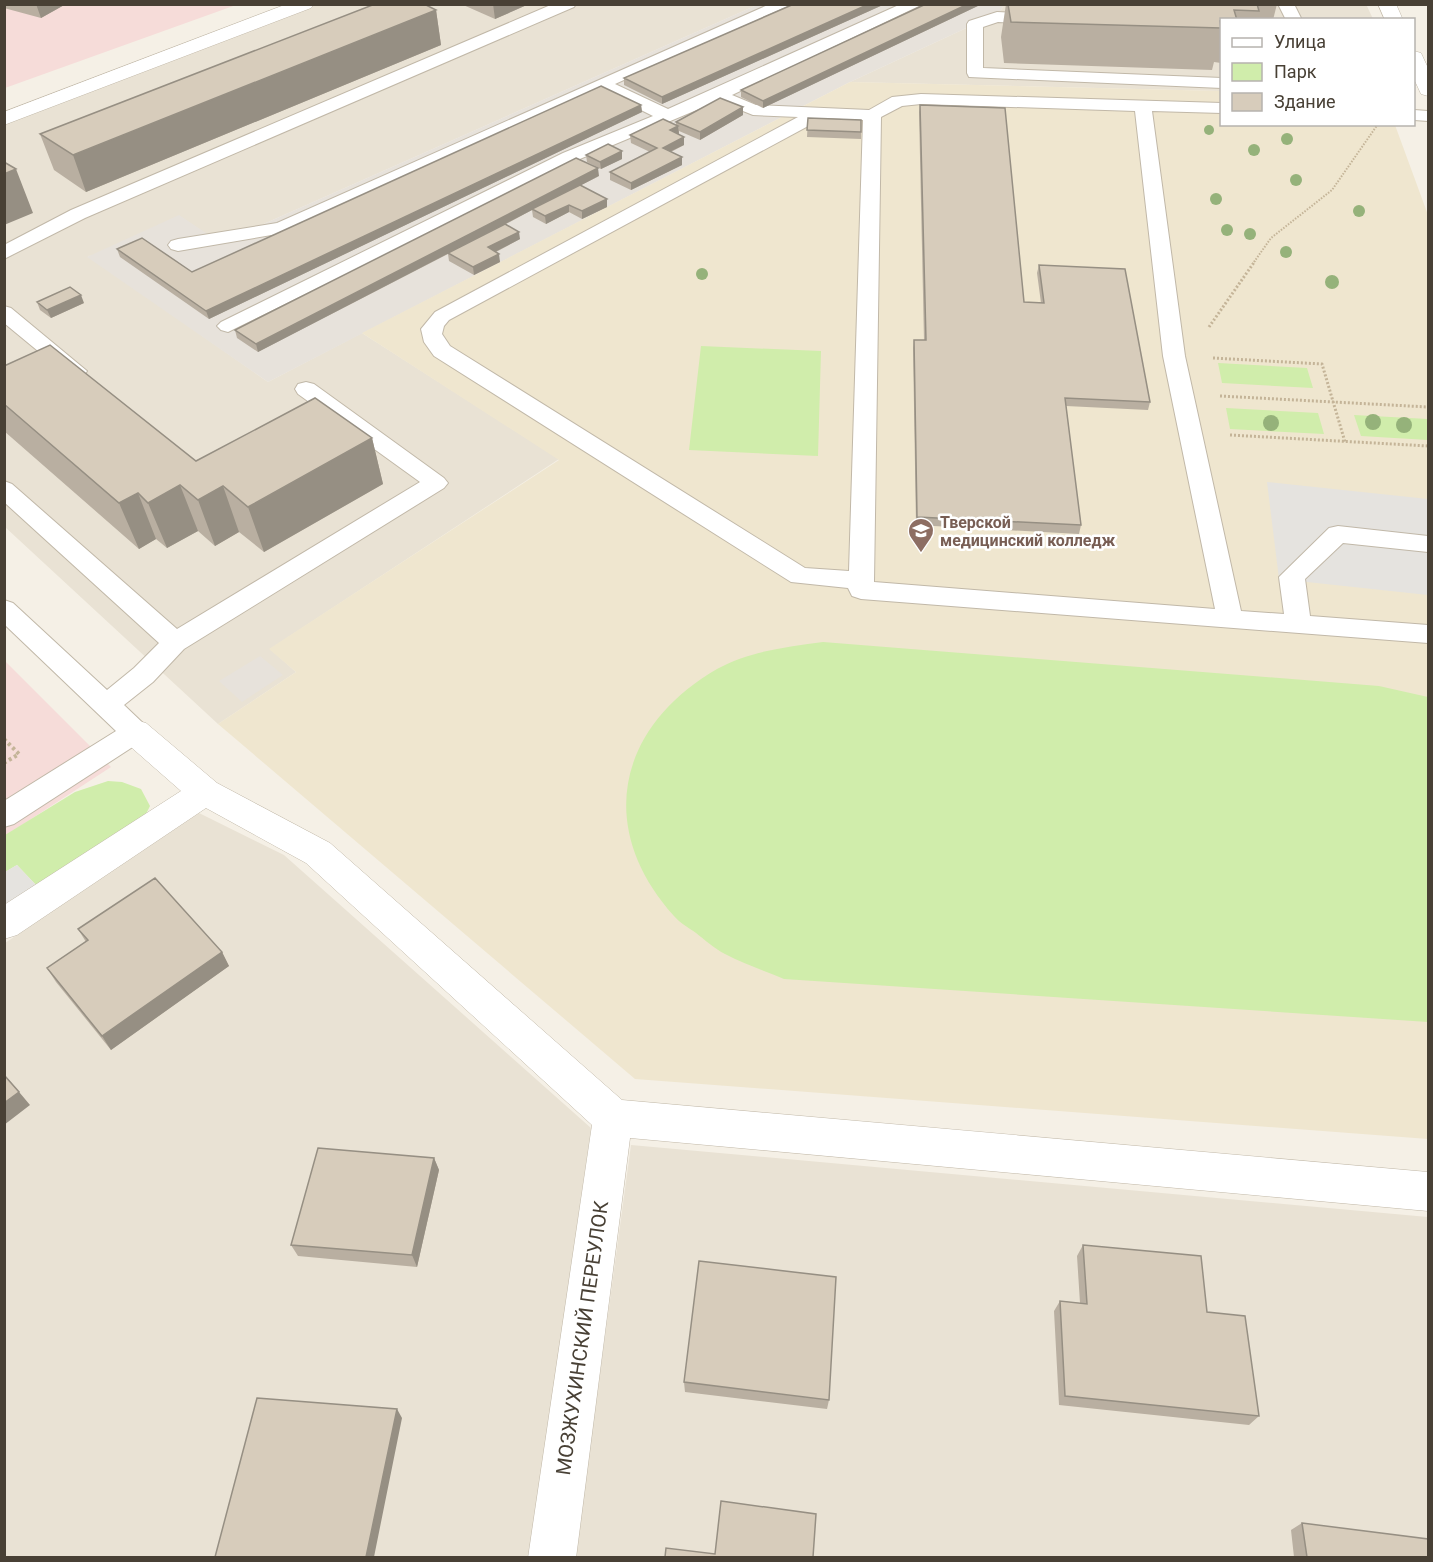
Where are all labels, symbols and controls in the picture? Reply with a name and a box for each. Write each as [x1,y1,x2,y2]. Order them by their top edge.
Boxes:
legend [1220,18,1415,126]
text: Улица [1274,31,1326,52]
text: Парк [1274,61,1317,82]
text: Здание [1274,91,1336,112]
place label: Тверской медицинский колледж [940,513,1116,550]
school or university icon: Тверской медицинский колледж [906,516,936,554]
street label: МОЗЖУХИНСКИЙ ПЕРЕУЛОК [551,1199,613,1477]

